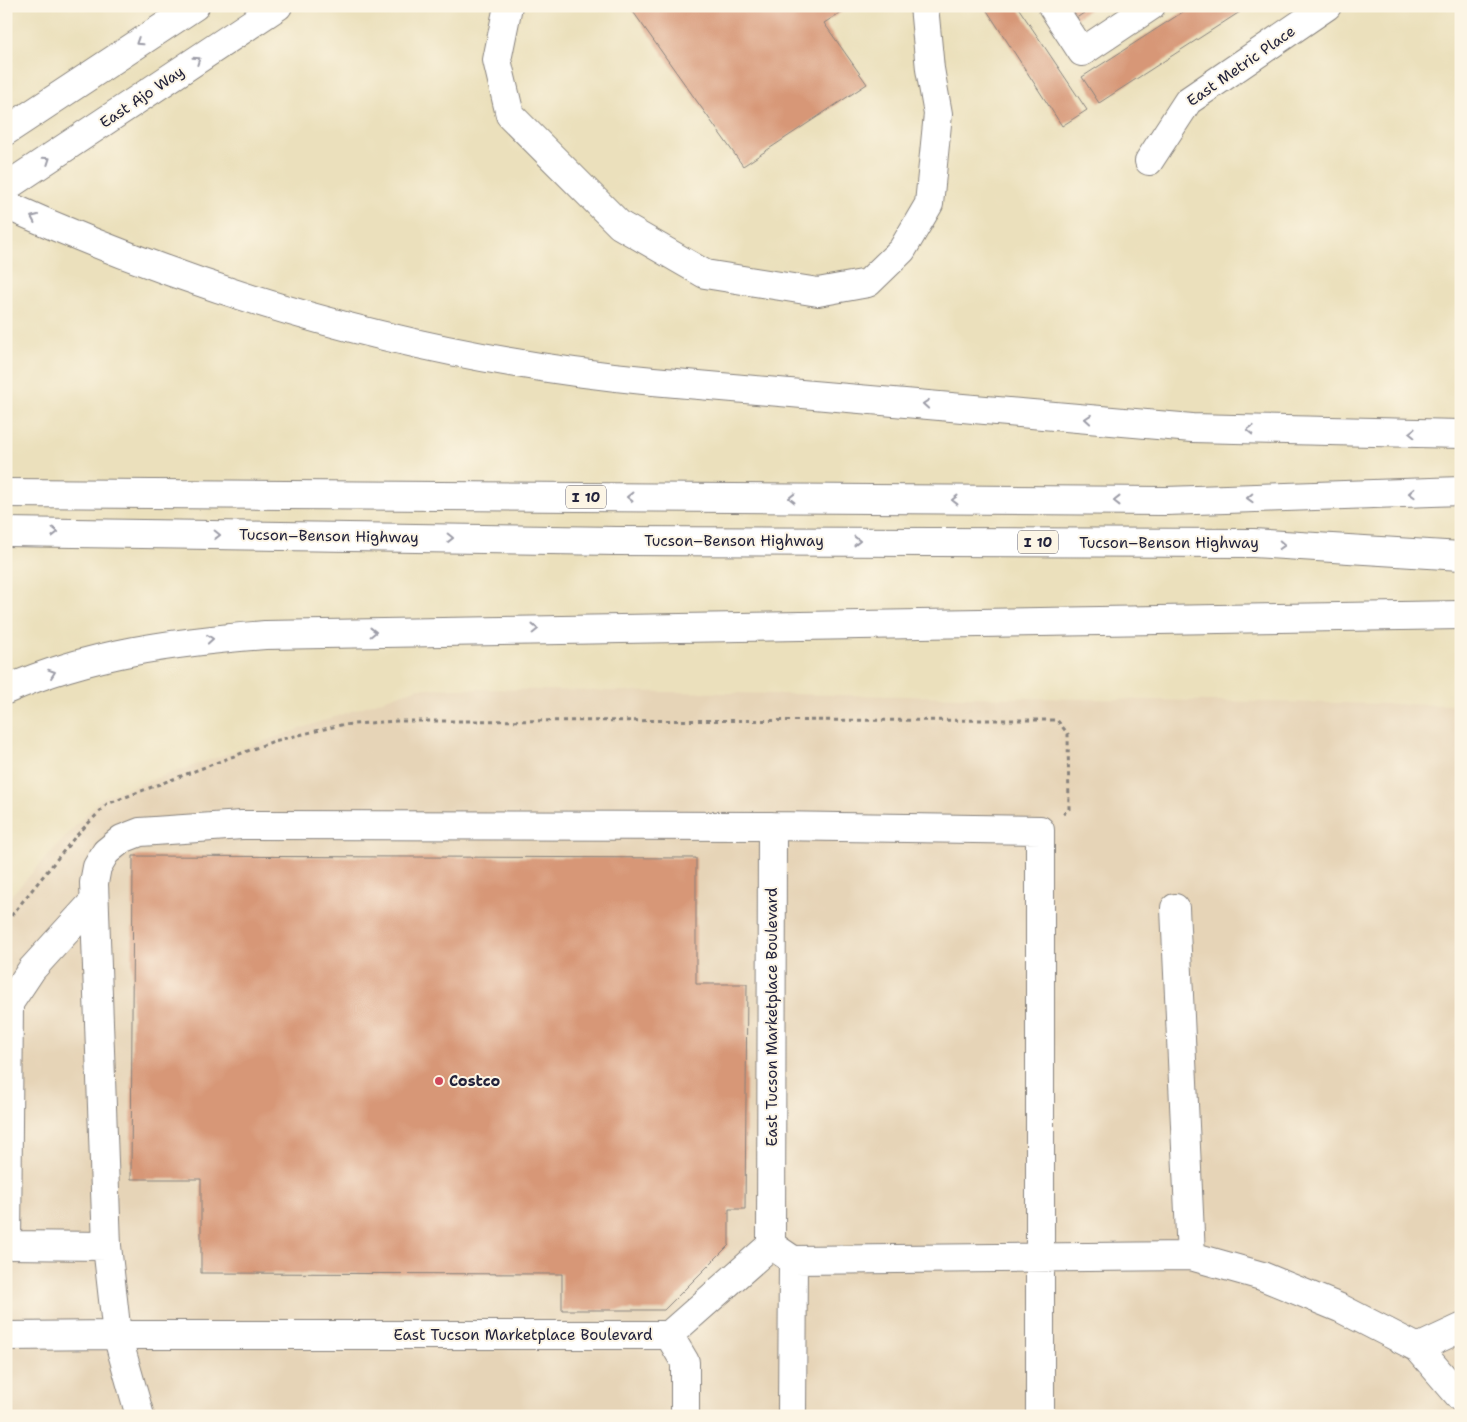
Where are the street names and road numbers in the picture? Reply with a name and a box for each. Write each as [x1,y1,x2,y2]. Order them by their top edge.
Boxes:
street label: East Metric Place [1183,21,1299,111]
street label: East Ajo Way [96,61,188,133]
road number: I 10 [566,486,606,508]
street label: Tucson–Benson Highway [239,524,419,548]
road number: I 10 [1018,530,1058,554]
street label: Tucson–Benson Highway [644,531,824,551]
street label: Tucson–Benson Highway [1079,533,1259,553]
street label: East Tucson Marketplace Boulevard [762,887,782,1147]
street label: East Tucson Marketplace Boulevard [393,1325,653,1345]

